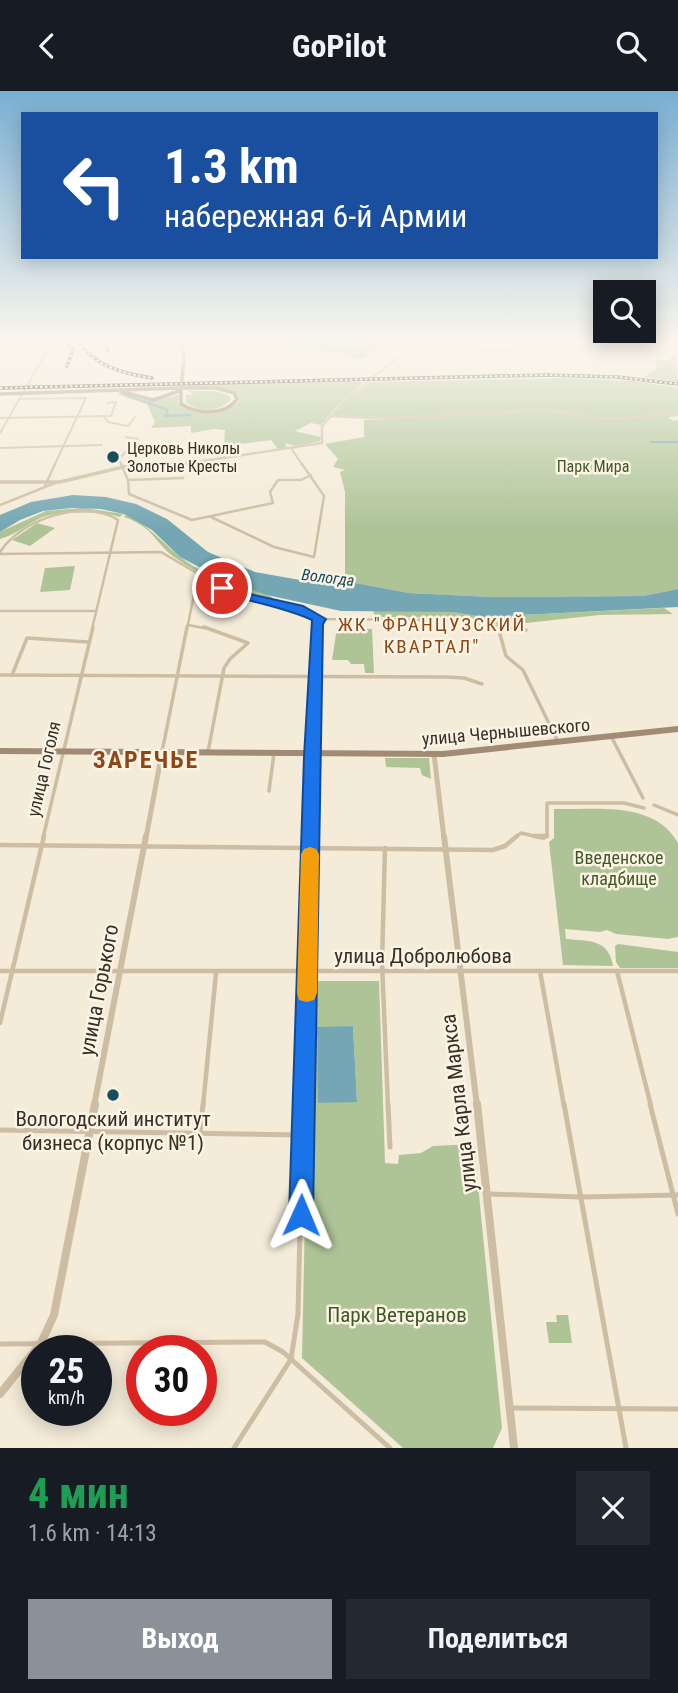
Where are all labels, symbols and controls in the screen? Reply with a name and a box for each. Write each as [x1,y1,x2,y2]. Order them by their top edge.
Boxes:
icon: back [28,27,66,65]
text: GoPilot [292,27,386,65]
icon: search [612,27,650,65]
text: 1.3 km [164,138,299,195]
icon: left [49,140,140,231]
text: набережная 6-й Армии [164,197,467,235]
map controls [593,280,656,343]
button: search [593,280,656,343]
place label: Церковь Николы Золотые Кресты [127,439,240,476]
marker: Церковь Николы Золотые Кресты [105,449,121,465]
park label: Парк Мира [557,457,629,476]
pin [192,558,252,618]
water label: Вологда [301,565,355,590]
icon: arrive [203,569,241,607]
district label: ЖК "ФРАНЦУЗСКИЙ КВАРТАЛ" [338,613,526,658]
street label: улица Чернышевского [421,714,591,749]
street label: улица Гоголя [22,719,65,819]
district label: ЗАРЕЧЬЕ [93,746,199,774]
park label: Введенское кладбище [575,847,663,889]
street label: улица Горького [74,922,124,1058]
street label: улица Добролюбова [334,944,512,968]
street label: улица Карла Маркса [436,1013,482,1193]
marker: Вологодский институт бизнеса (корпус №1) [105,1087,121,1103]
place label: Вологодский институт бизнеса (корпус №1) [15,1107,211,1155]
position arrow [264,1178,338,1252]
park label: Парк Ветеранов [327,1303,467,1327]
speed limit sign: 30 [126,1335,217,1426]
text: 25 [49,1351,84,1392]
text: km/h [48,1387,85,1408]
text: 4 мин [28,1469,129,1518]
button: close [576,1471,650,1545]
text: 1.6 km · 14:13 [28,1520,157,1547]
button: Выход [28,1599,332,1679]
button: Поделиться [346,1599,650,1679]

